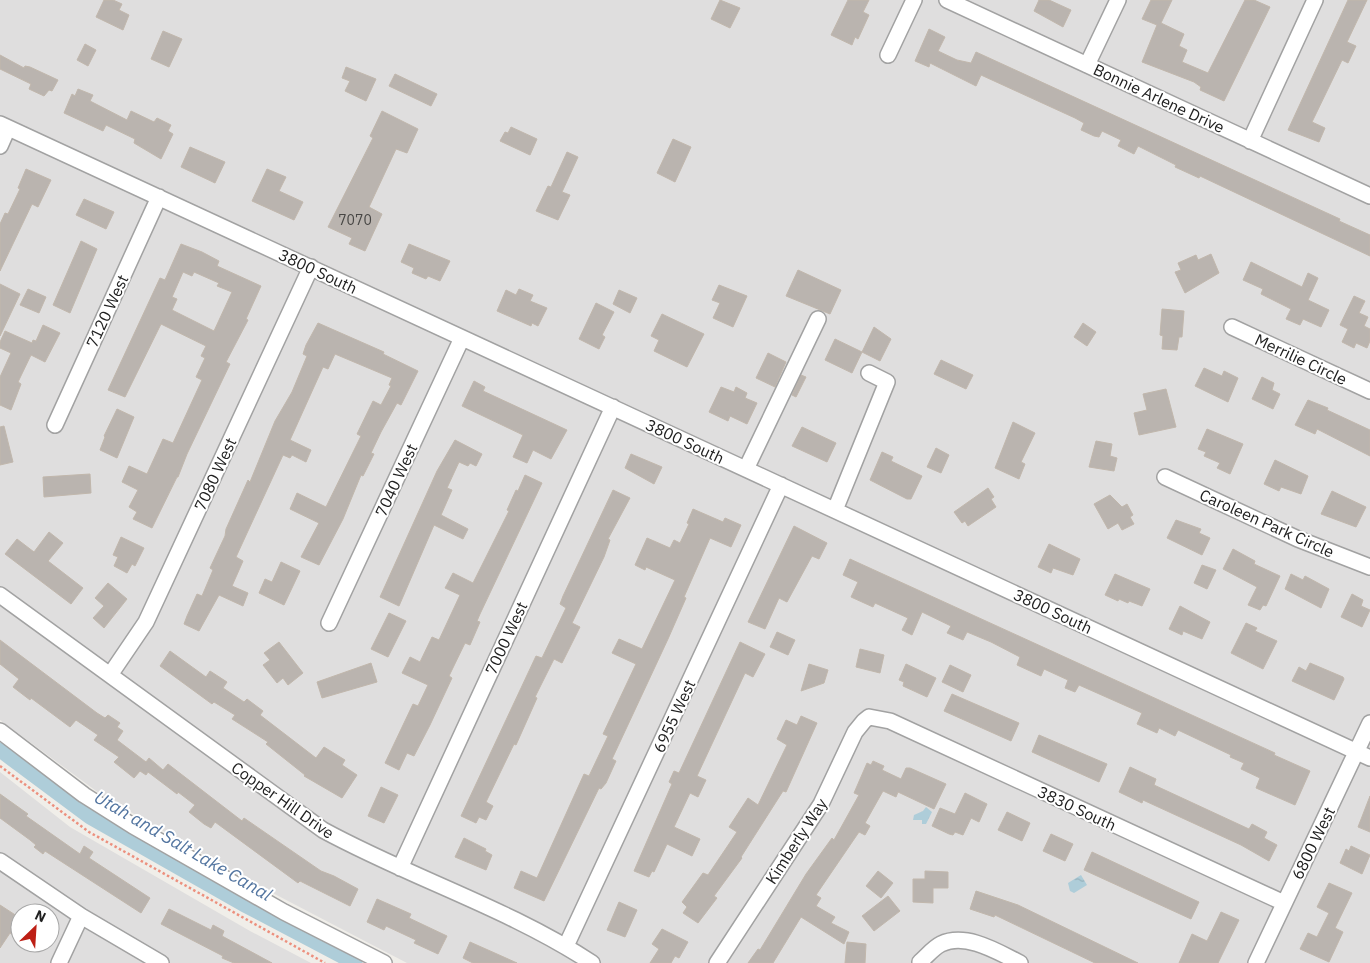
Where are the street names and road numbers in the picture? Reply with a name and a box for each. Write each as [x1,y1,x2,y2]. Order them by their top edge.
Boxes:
street label: Bonnie Arlene Drive [1090,59,1228,137]
street label: 3800 South [276,244,360,298]
street label: 7120 West [81,271,133,351]
street label: Merrilie Circle [1252,329,1350,389]
street label: 3800 South [643,414,727,468]
street label: 7080 West [189,434,241,514]
street label: 7040 West [370,440,422,520]
street label: Caroleen Park Circle [1197,484,1338,562]
street label: 3800 South [1011,584,1095,638]
street label: 7000 West [480,598,532,678]
street label: 6955 West [648,676,700,756]
street label: Copper Hill Drive [228,757,338,843]
street label: 3830 South [1035,781,1119,835]
street label: Kimberly Way [761,794,831,888]
street label: 6800 West [1287,803,1339,883]

